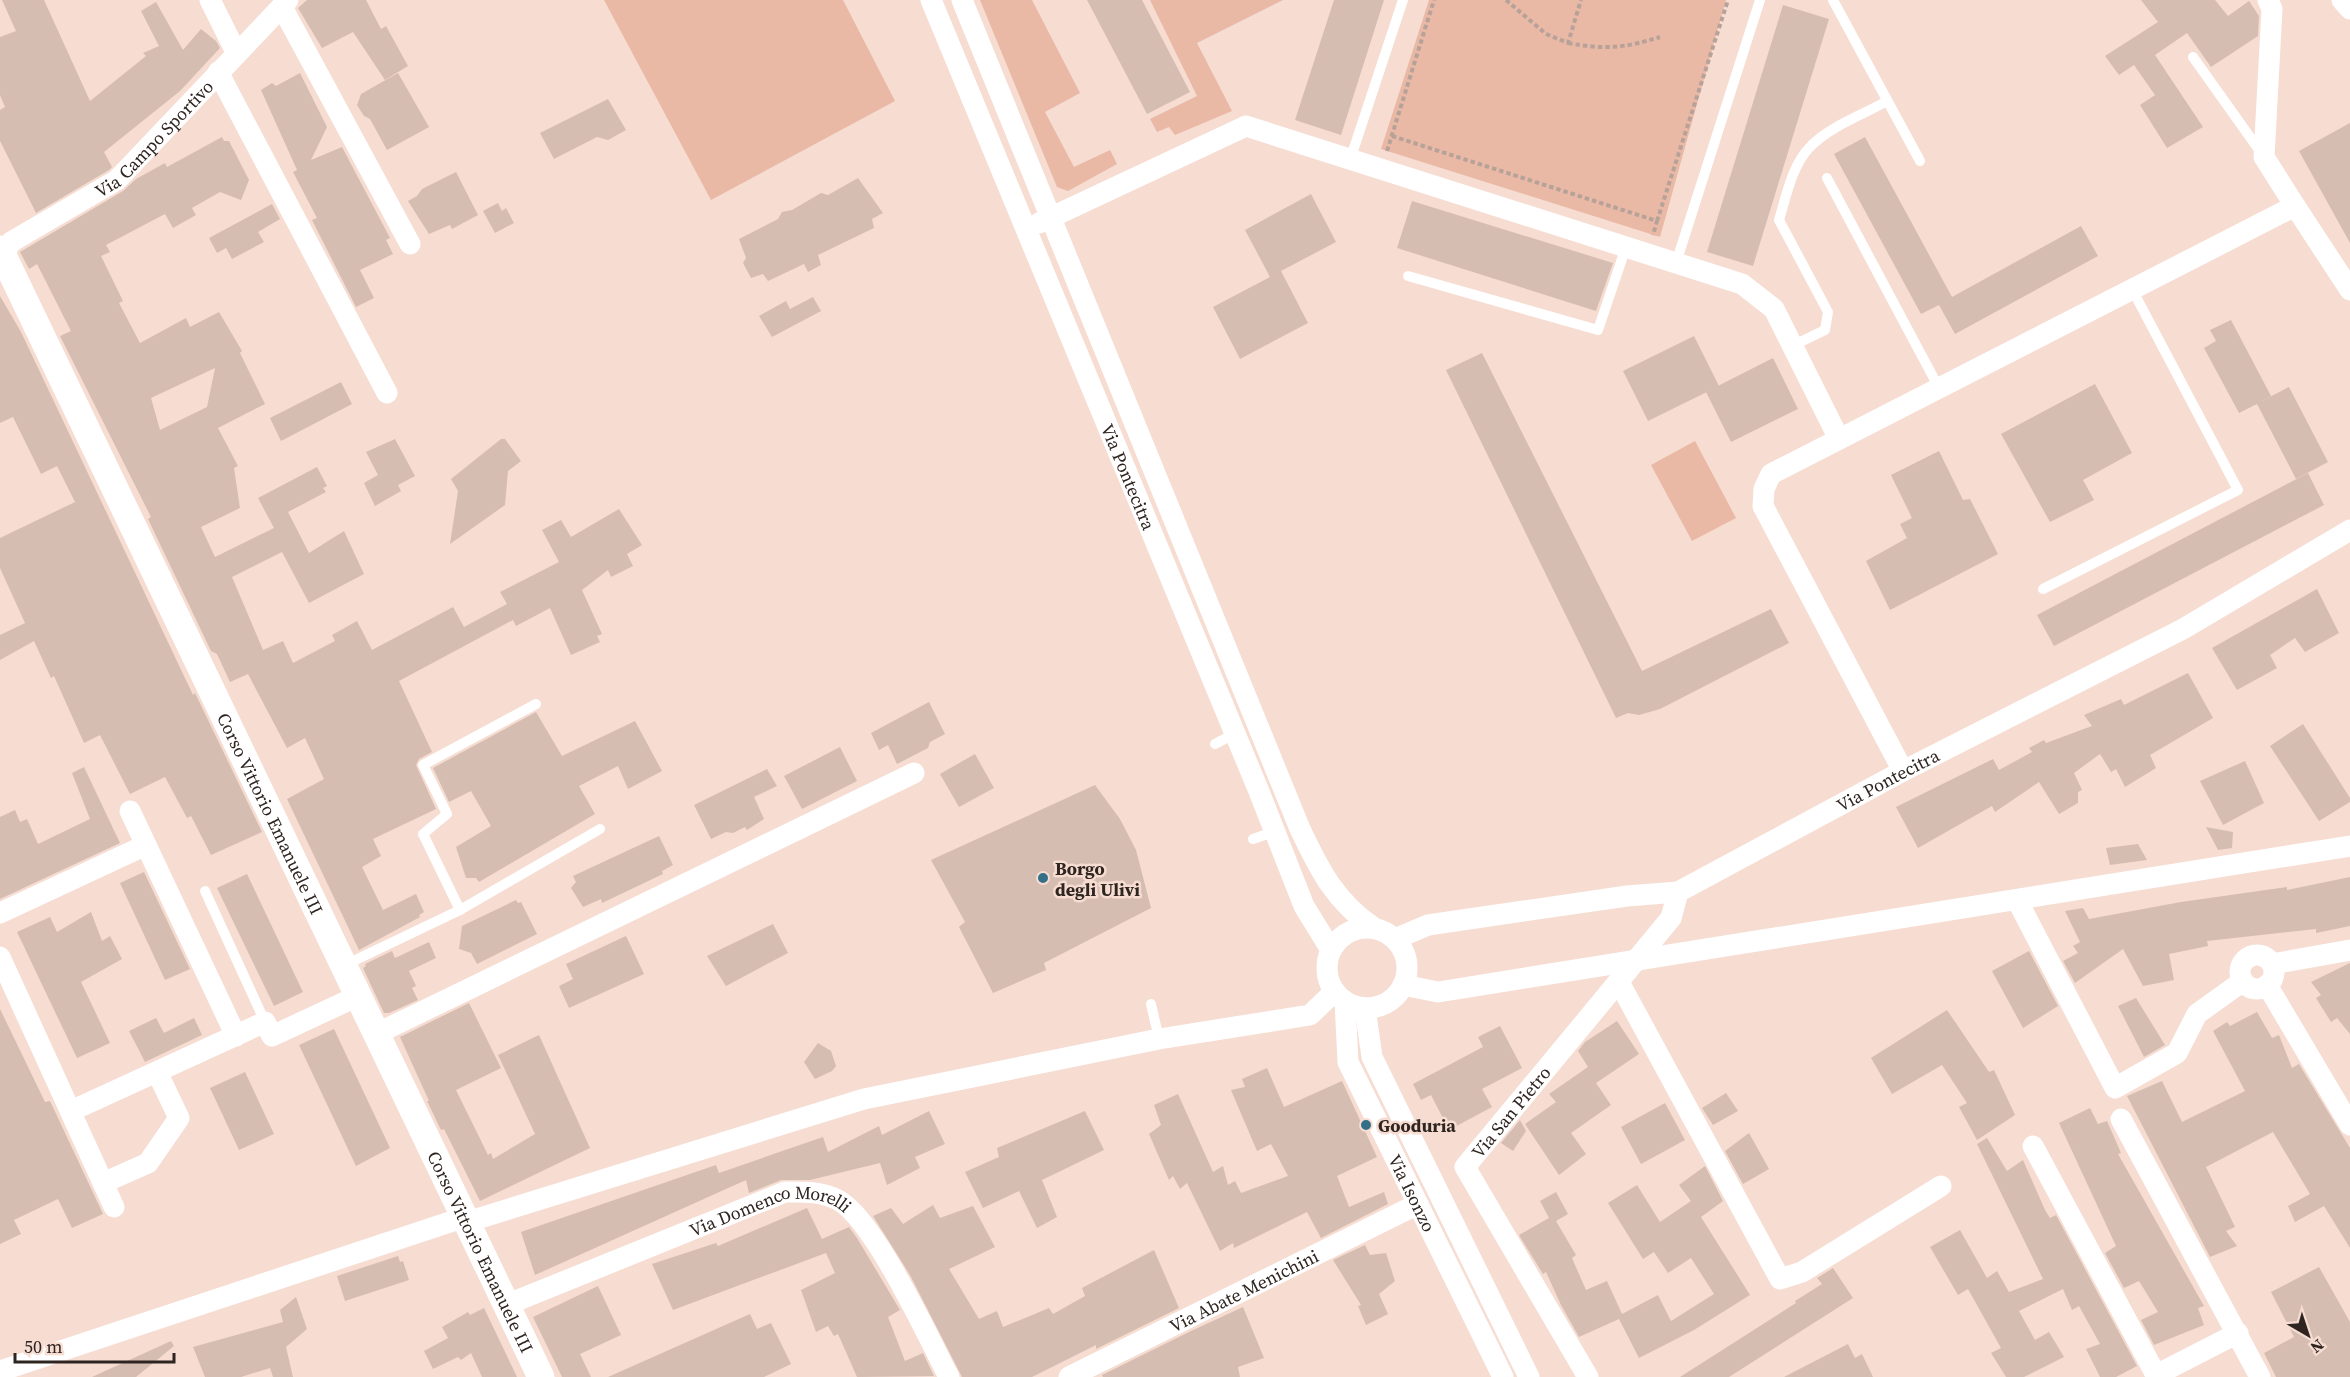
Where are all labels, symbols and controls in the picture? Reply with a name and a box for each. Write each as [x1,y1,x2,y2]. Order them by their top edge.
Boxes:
street label: Via Campo Sportivo [90,74,219,203]
street label: Via Pontecitra [1095,420,1162,534]
street label: Corso Vittorio Emanuele III [212,708,330,918]
street label: Via Pontecitra [1832,742,1944,817]
place label: Borgo degli Ulivi [1055,856,1140,902]
marker: Borgo degli Ulivi [1036,871,1050,885]
street label: Via San Pietro [1465,1060,1556,1163]
place label: Gooduria [1378,1113,1456,1138]
marker: Gooduria [1359,1118,1373,1132]
street label: Corso Vittorio Emanuele III [422,1147,540,1357]
street label: Via Isonzo [1383,1150,1442,1236]
street label: Via Domenco Morelli [685,1179,857,1242]
street label: Via Abate Menichini [1165,1243,1323,1338]
north arrow [2278,1305,2338,1365]
scale bar [15,1326,174,1364]
text: 50 m [24,1334,62,1359]
text: N [2306,1334,2329,1359]

